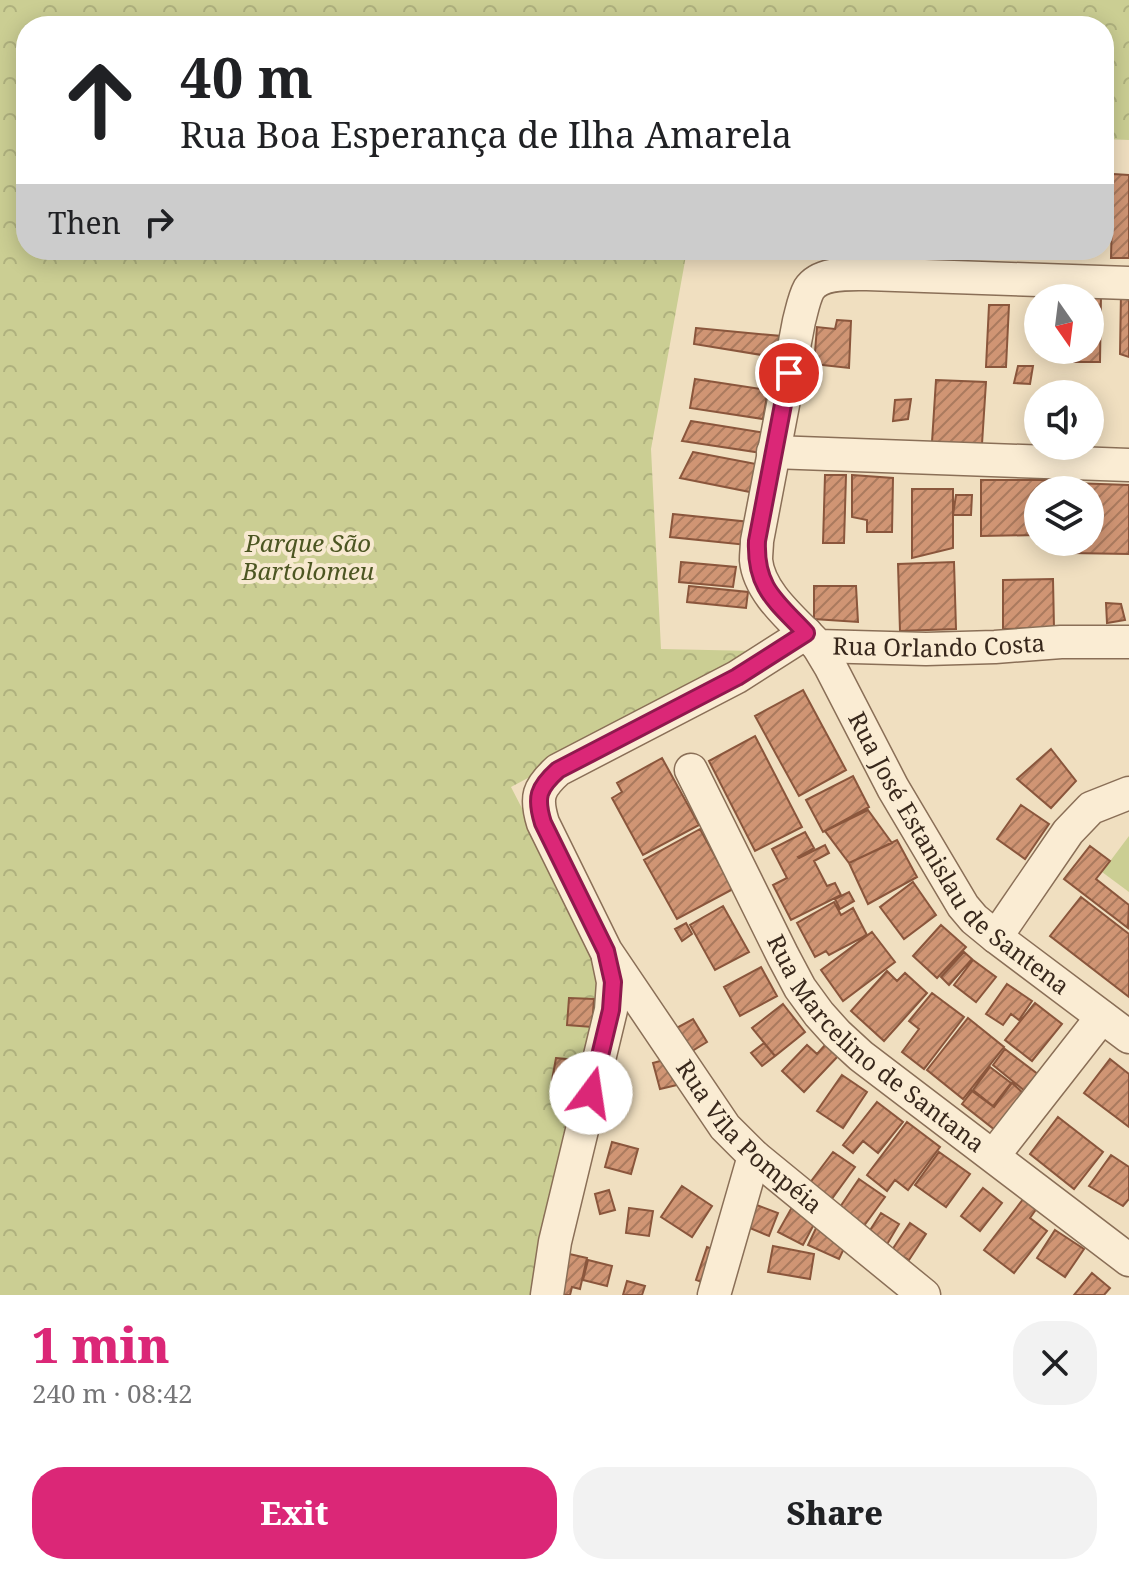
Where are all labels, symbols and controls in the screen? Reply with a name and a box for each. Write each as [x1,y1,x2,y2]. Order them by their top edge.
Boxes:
text: 40 m [180,38,313,114]
icon: ahead [48,48,152,152]
text: Rua Boa Esperança de Ilha Amarela [180,110,792,159]
icon: right [137,200,181,244]
text: Then [48,202,121,243]
north arrow [1024,284,1104,364]
map controls [1024,284,1104,556]
pin [755,339,823,407]
icon: arrive [767,351,811,395]
button: sound [1024,380,1104,460]
button: layers [1024,476,1104,556]
park label: Parque São Bartolomeu [241,526,374,587]
street label: Rua Orlando Costa [832,625,1046,664]
street label: Rua José Estanislau de Santena [841,706,1077,1002]
street label: Rua Marcelino de Santana [760,929,992,1159]
position arrow [549,1051,633,1135]
street label: Rua Vila Pompéia [669,1053,830,1220]
text: 1 min [32,1312,170,1377]
button: close [1013,1321,1097,1405]
text: 240 m · 08:42 [32,1375,193,1411]
button: Exit [32,1467,557,1559]
button: Share [573,1467,1097,1559]

